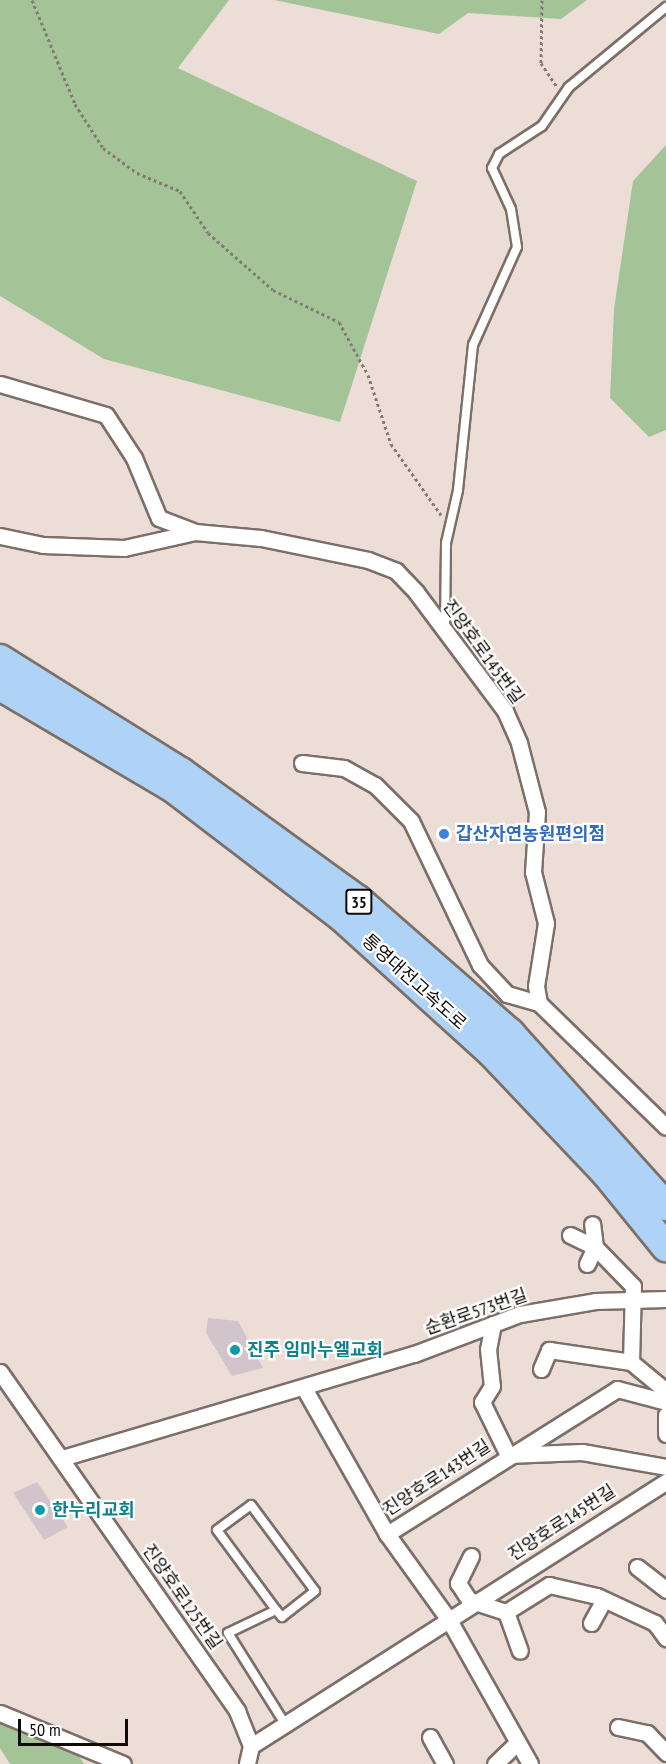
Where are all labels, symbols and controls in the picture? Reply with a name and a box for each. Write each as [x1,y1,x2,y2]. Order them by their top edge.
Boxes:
street label: 진양호로145번길 [438,596,528,708]
place label: 갑산자연농원편의점 [456,823,605,845]
marker: 갑산자연농원편의점 [437,827,451,841]
road number: 35 [344,889,374,915]
street label: 통영대전고속도로 [358,930,470,1034]
street label: 순환로573번길 [422,1284,530,1340]
place label: 진주 임마누엘교회 [247,1339,383,1361]
marker: 진주 임마누엘교회 [228,1343,242,1357]
street label: 진양호로143번길 [379,1435,495,1521]
street label: 진양호로145번길 [504,1480,620,1566]
place label: 한누리교회 [52,1499,135,1521]
marker: 한누리교회 [33,1503,47,1517]
street label: 진양호로125번길 [138,1540,226,1654]
scale bar [21,1707,130,1745]
text: 50 m [29,1718,61,1741]

